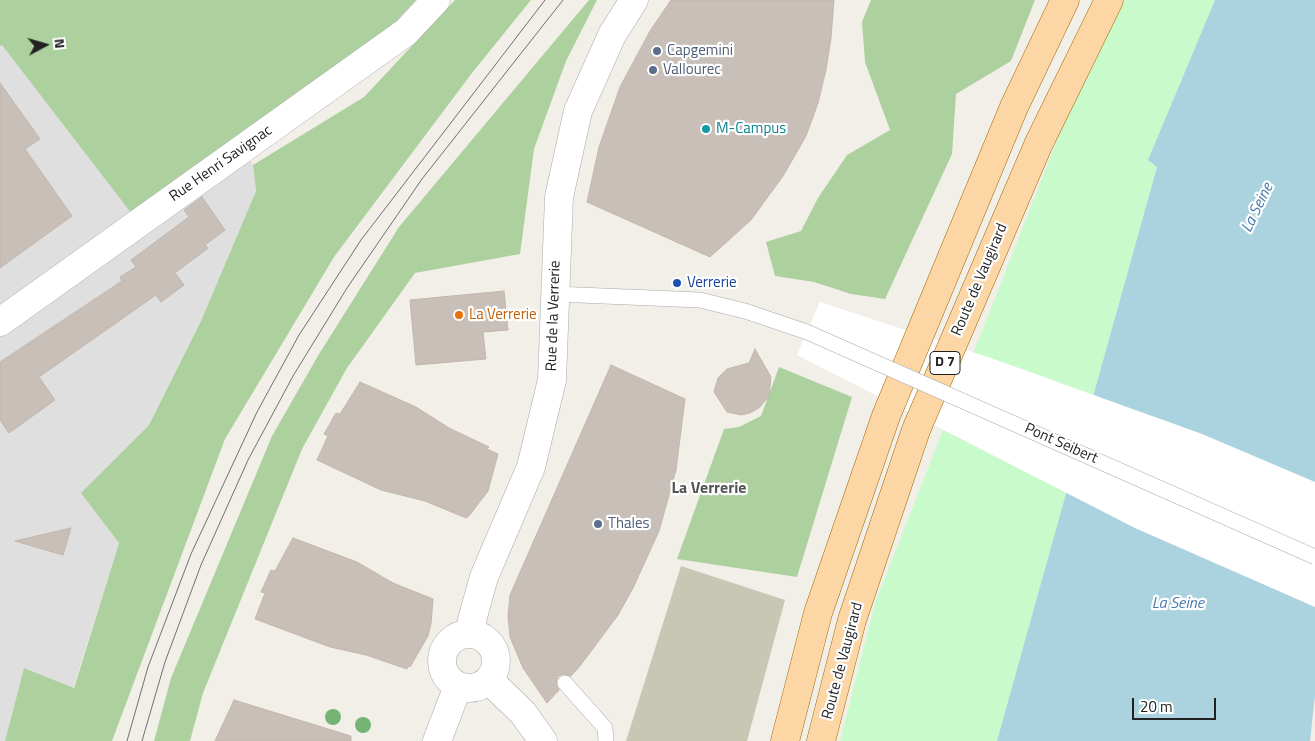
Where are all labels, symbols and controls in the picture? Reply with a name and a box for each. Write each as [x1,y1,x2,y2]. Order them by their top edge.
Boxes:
north arrow [20,20,70,70]
text: N [49,37,71,49]
place label: Capgemini [667,42,733,60]
marker: Capgemini [651,45,663,57]
place label: Vallourec [663,61,721,79]
marker: Vallourec [647,64,659,76]
place label: M-Campus [716,120,786,138]
street label: Rue Henri Savignac [166,122,276,206]
marker: M-Campus [700,123,712,135]
water label: La Seine [1238,180,1278,236]
street label: Route de Vaugirard [948,221,1012,339]
street label: Rue de la Verrerie [543,260,565,372]
place label: Verrerie [687,274,737,292]
marker: Verrerie [671,277,683,289]
place label: La Verrerie [469,306,537,324]
marker: La Verrerie [453,309,465,321]
road number: D 7 [930,352,960,374]
street label: Pont Seibert [1022,420,1100,468]
district label: La Verrerie [672,479,746,499]
place label: Thales [608,515,649,533]
marker: Thales [592,518,604,530]
water label: La Seine [1152,594,1204,614]
street label: Route de Vaugirard [819,601,867,721]
scale bar [1135,688,1219,720]
text: 20 m [1140,695,1173,718]

